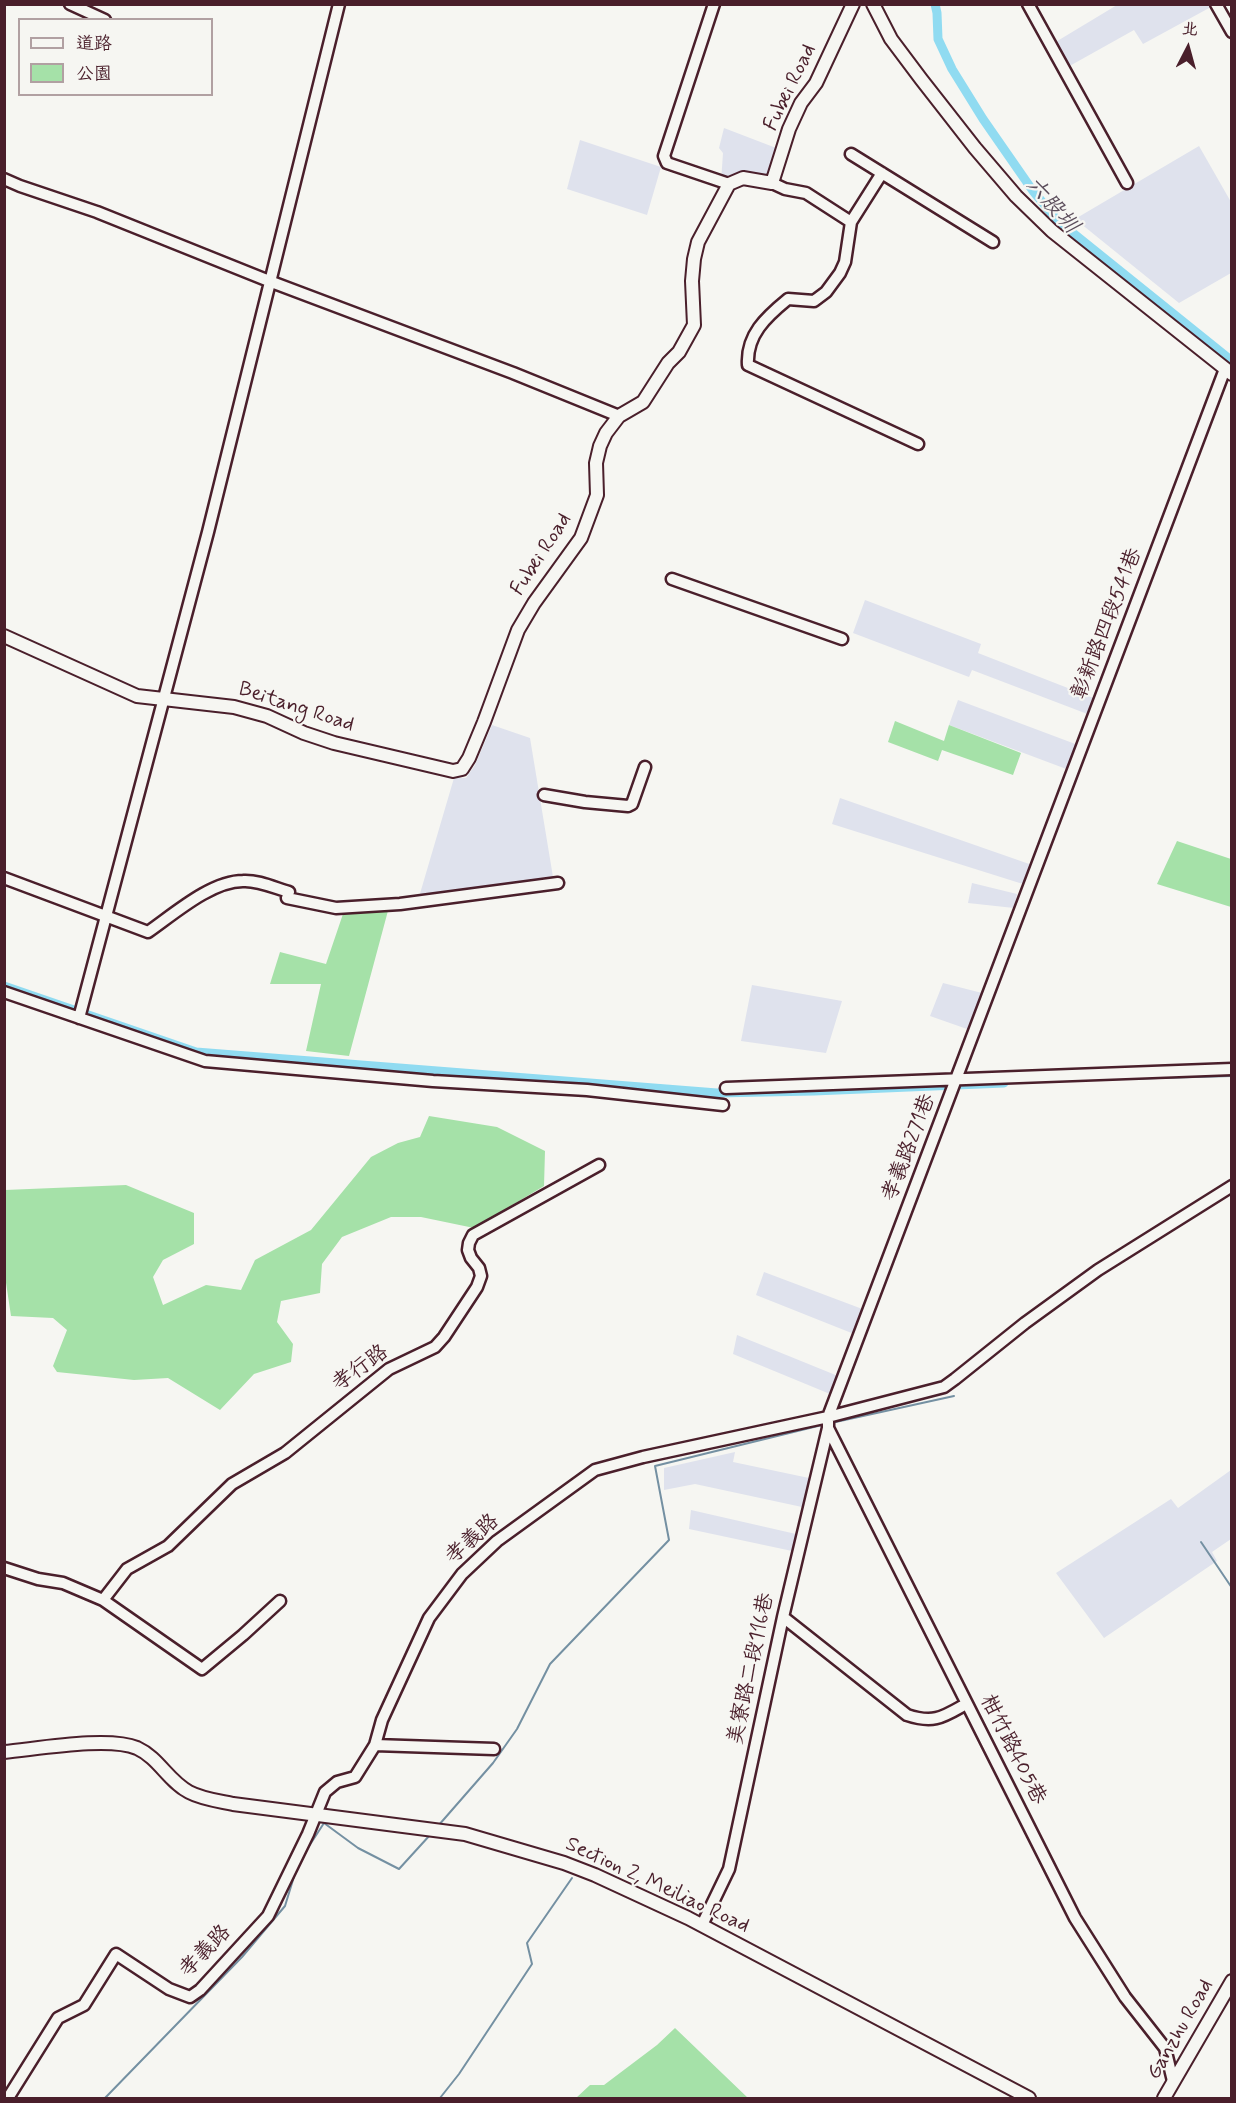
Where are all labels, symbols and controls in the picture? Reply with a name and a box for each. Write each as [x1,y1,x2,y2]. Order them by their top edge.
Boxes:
legend [18,18,213,96]
north arrow [1158,18,1218,78]
text: 北 [1181,18,1199,41]
text: 道路 [76,32,112,56]
street label: Fubei Road [759,41,823,135]
text: 公園 [76,62,112,86]
water label: 六股圳 [1019,173,1083,239]
street label: Fubei Road [506,509,578,601]
street label: 彰新路四段541巷 [1068,545,1148,703]
street label: Beitang Road [235,677,357,739]
street label: 孝義路271巷 [878,1091,942,1205]
street label: 孝行路 [328,1340,394,1398]
street label: 孝義路 [441,1510,505,1570]
street label: 美寮路二段116巷 [724,1591,780,1747]
street label: 柑竹路405巷 [974,1691,1050,1809]
street label: Section 2, Meiliao Road [561,1832,753,1940]
street label: 孝義路 [175,1921,237,1983]
street label: Ganzhu Road [1142,1975,1220,2085]

